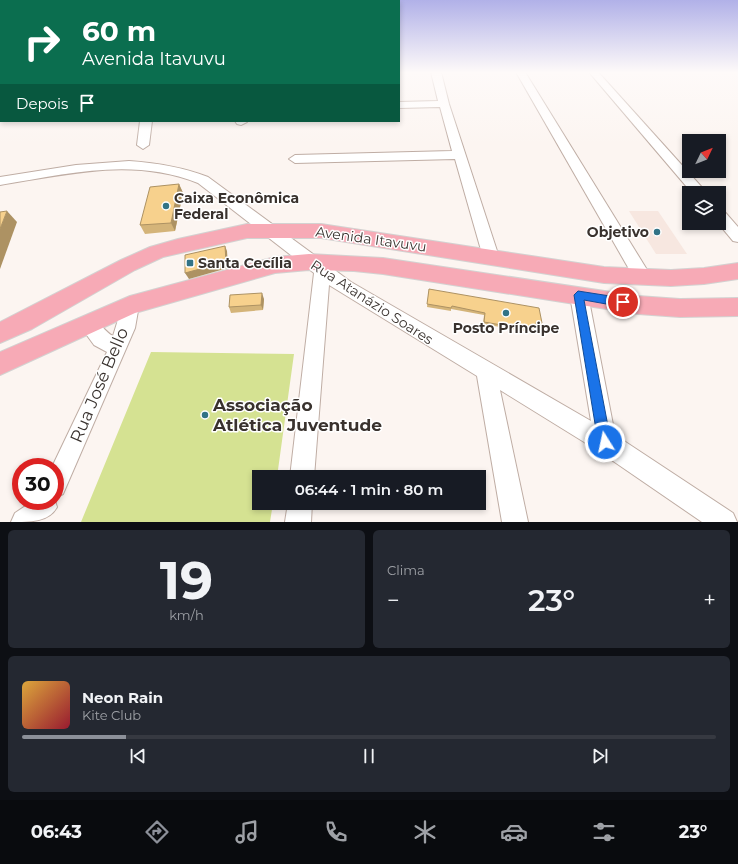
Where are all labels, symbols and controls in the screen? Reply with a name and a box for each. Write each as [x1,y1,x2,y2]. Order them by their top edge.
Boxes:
text: 60 m [82,14,156,48]
icon: right [16,16,68,68]
text: Avenida Itavuvu [82,48,226,70]
icon: arrive [76,92,98,114]
text: Depois [16,94,68,113]
north arrow [682,134,726,178]
map controls [682,134,726,230]
button: layers [682,186,726,230]
place label: Caixa Econômica Federal [174,189,299,223]
marker: Caixa Econômica Federal [161,201,171,211]
street label: Avenida Itavuvu [314,222,428,256]
place label: Objetivo [587,223,649,241]
marker: Objetivo [652,227,662,237]
place label: Santa Cecília [198,254,292,272]
street label: Rua Atanázio Soares [307,256,437,348]
marker: Santa Cecília [185,258,195,268]
pin [606,285,640,319]
icon: arrive [612,291,634,313]
marker: Posto Príncipe [501,308,511,318]
place label: Posto Príncipe [453,319,559,337]
street label: Rua José Bello [66,324,132,446]
place label: Associação Atlética Juventude [212,395,382,435]
marker: Associação Atlética Juventude [200,410,210,420]
position arrow [584,421,626,463]
speed limit sign: 30 [12,458,64,510]
text: 06:44 · 1 min · 80 m [295,480,443,499]
text: 19 [160,549,213,612]
text: Clima [387,562,425,578]
text: 23° [528,582,575,619]
text: − [387,587,400,614]
text: + [703,587,716,614]
text: km/h [169,607,204,623]
text: Neon Rain [82,688,163,707]
text: Kite Club [82,707,141,723]
icon: previous [127,745,149,767]
icon: pause [358,745,380,767]
icon: next [589,745,611,767]
icon: directions [143,818,171,846]
icon: music [233,818,261,846]
icon: phone [322,818,350,846]
icon: climate [411,818,439,846]
icon: car [500,818,528,846]
icon: filters [590,818,618,846]
text: 06:43 [31,821,82,843]
text: 23° [679,821,707,843]

